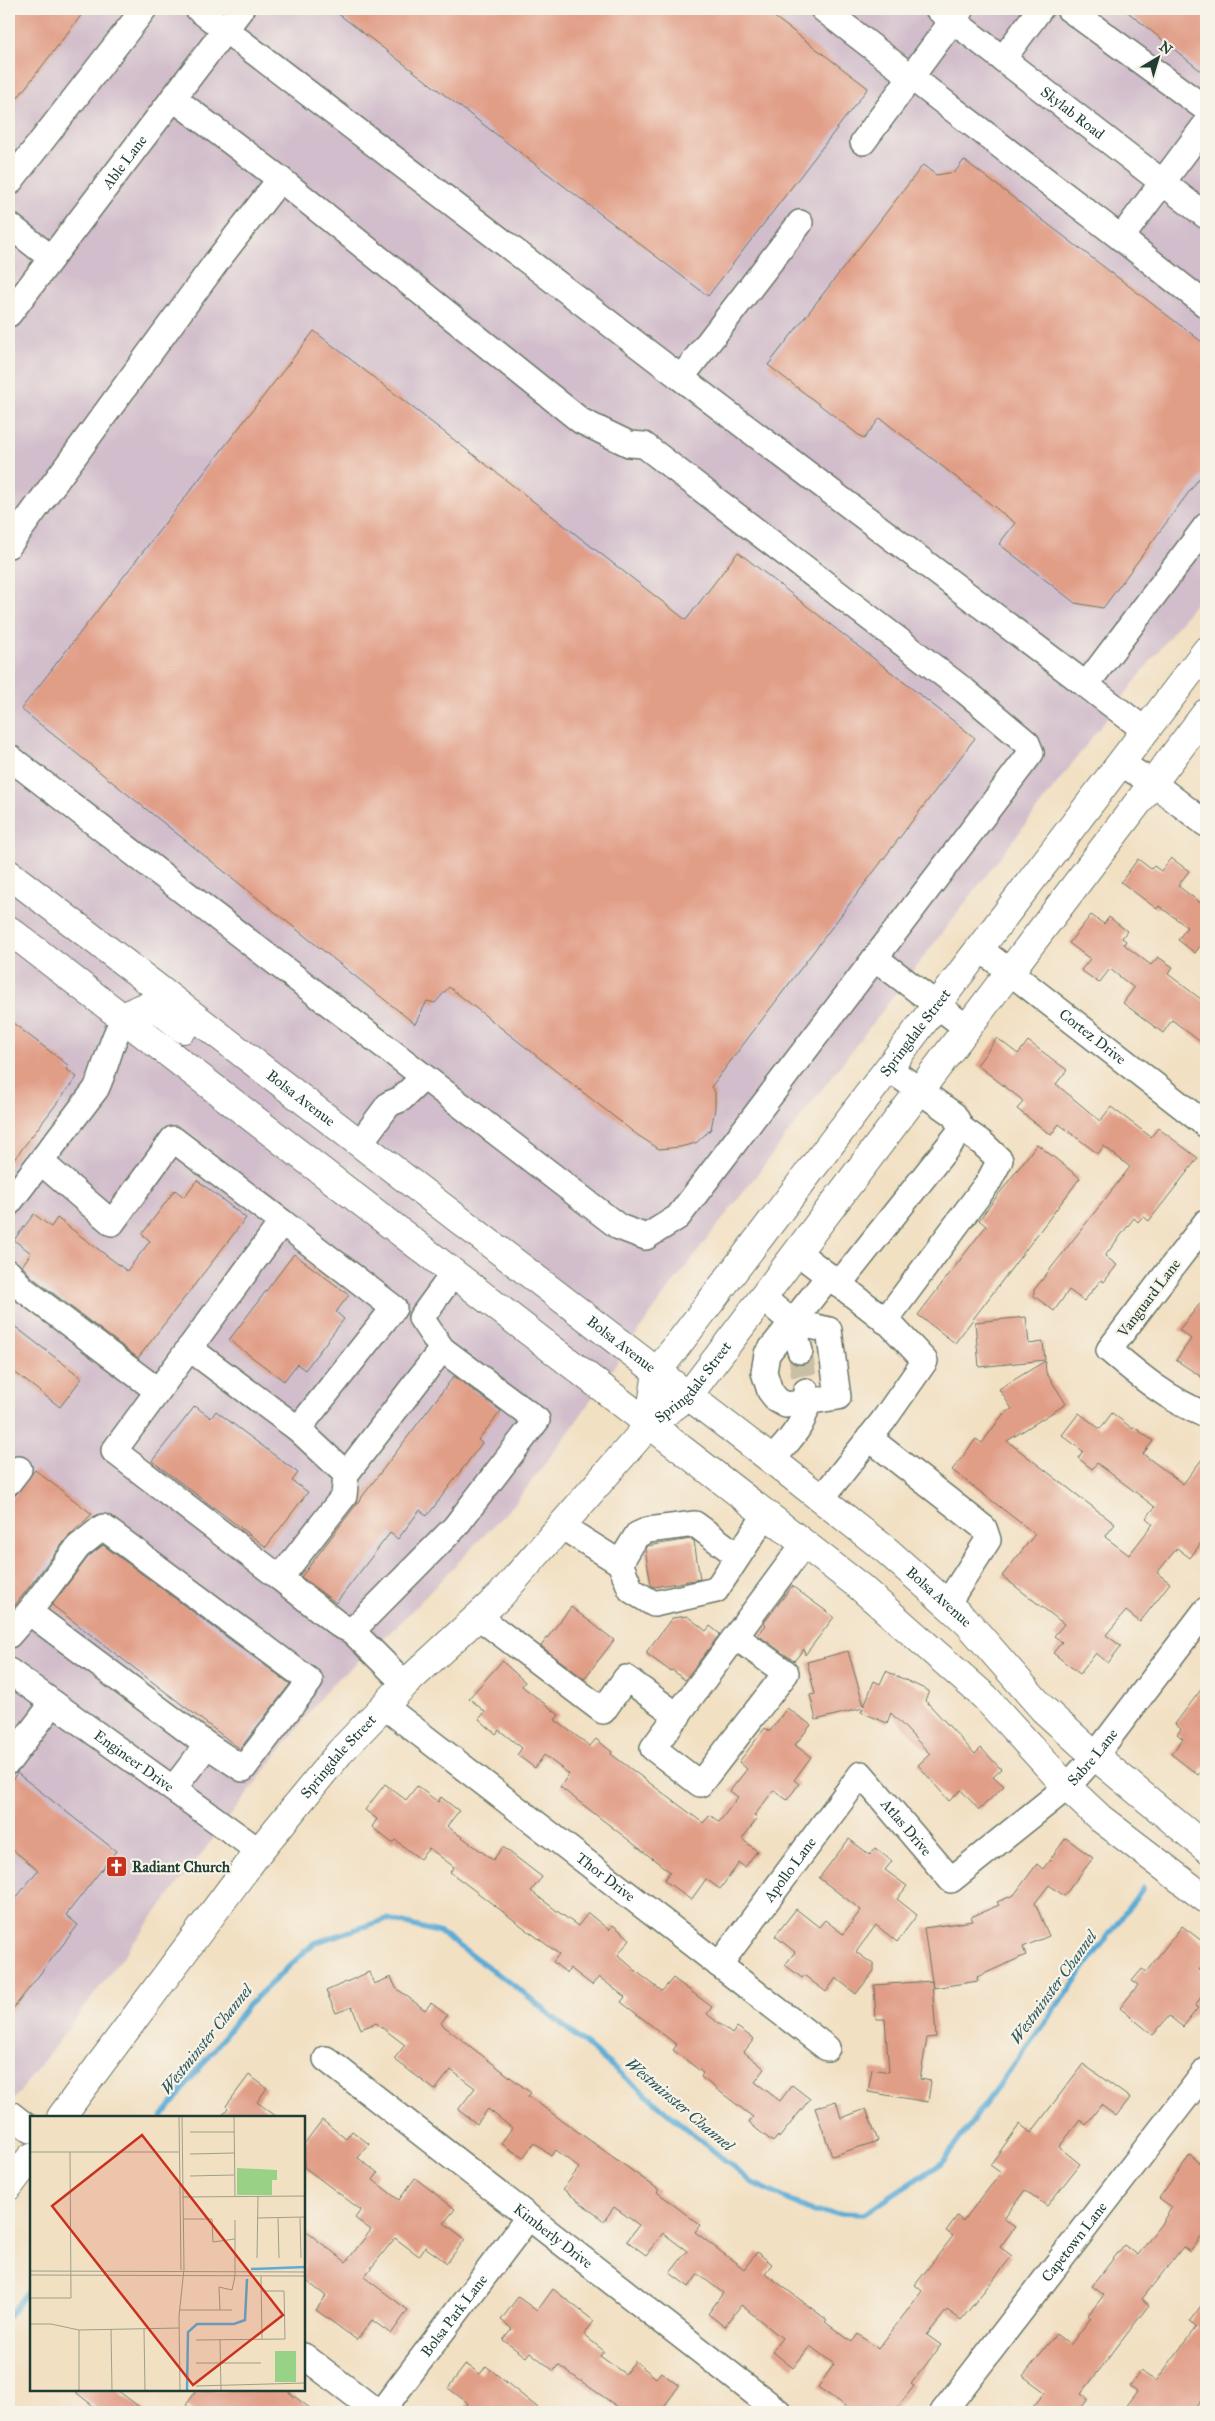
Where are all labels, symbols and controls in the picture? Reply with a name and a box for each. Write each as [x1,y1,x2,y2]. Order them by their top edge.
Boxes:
north arrow [1132,32,1182,82]
text: N [1156,38,1176,59]
street label: Skylab Road [1037,83,1108,143]
street label: Able Lane [98,132,151,193]
street label: Springdale Street [876,985,955,1080]
street label: Cortez Drive [1055,1005,1130,1068]
street label: Bolsa Avenue [263,1066,339,1130]
street label: Vanguard Lane [1113,1255,1184,1341]
street label: Bolsa Avenue [583,1312,659,1376]
street label: Springdale Street [651,1337,736,1427]
street label: Bolsa Avenue [902,1563,975,1631]
street label: Springdale Street [297,1710,380,1802]
street label: Sabre Lane [1064,1725,1122,1790]
street label: Engineer Drive [90,1726,177,1796]
street label: Atlas Drive [876,1794,936,1860]
street label: Apollo Lane [759,1834,820,1906]
street label: Thor Drive [573,1849,639,1906]
church icon: Radiant Church [104,1855,128,1879]
place label: Radiant Church [132,1858,231,1876]
water label: Westminster Channel [1006,1926,1102,2047]
water label: Westminster Channel [157,1980,257,2098]
water label: Westminster Channel [622,2054,739,2156]
inset map [30,2116,305,2391]
street label: Capetown Lane [1038,2198,1111,2285]
street label: Kimberly Drive [510,2200,596,2272]
street label: Bolsa Park Lane [417,2271,491,2360]

